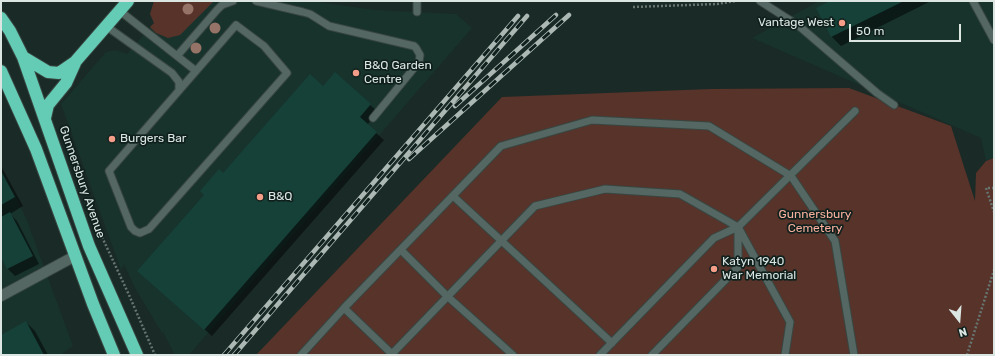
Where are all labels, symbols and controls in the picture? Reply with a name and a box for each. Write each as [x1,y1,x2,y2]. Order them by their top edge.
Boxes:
place label: Vantage West [758,16,834,30]
scale bar [851,16,963,42]
marker: Vantage West [837,18,847,28]
text: 50 m [856,24,884,38]
place label: B&Q Garden Centre [364,59,432,87]
marker: B&Q Garden Centre [351,68,361,78]
street label: Gunnersbury Avenue [56,124,108,240]
place label: Burgers Bar [120,132,186,146]
marker: Burgers Bar [107,134,117,144]
place label: B&Q [268,190,292,204]
marker: B&Q [255,192,265,202]
park label: Gunnersbury Cemetery [779,208,851,236]
place label: Katyn 1940 War Memorial [722,255,796,283]
marker: Katyn 1940 War Memorial [709,264,719,274]
north arrow [939,300,979,340]
text: N [957,325,968,339]

